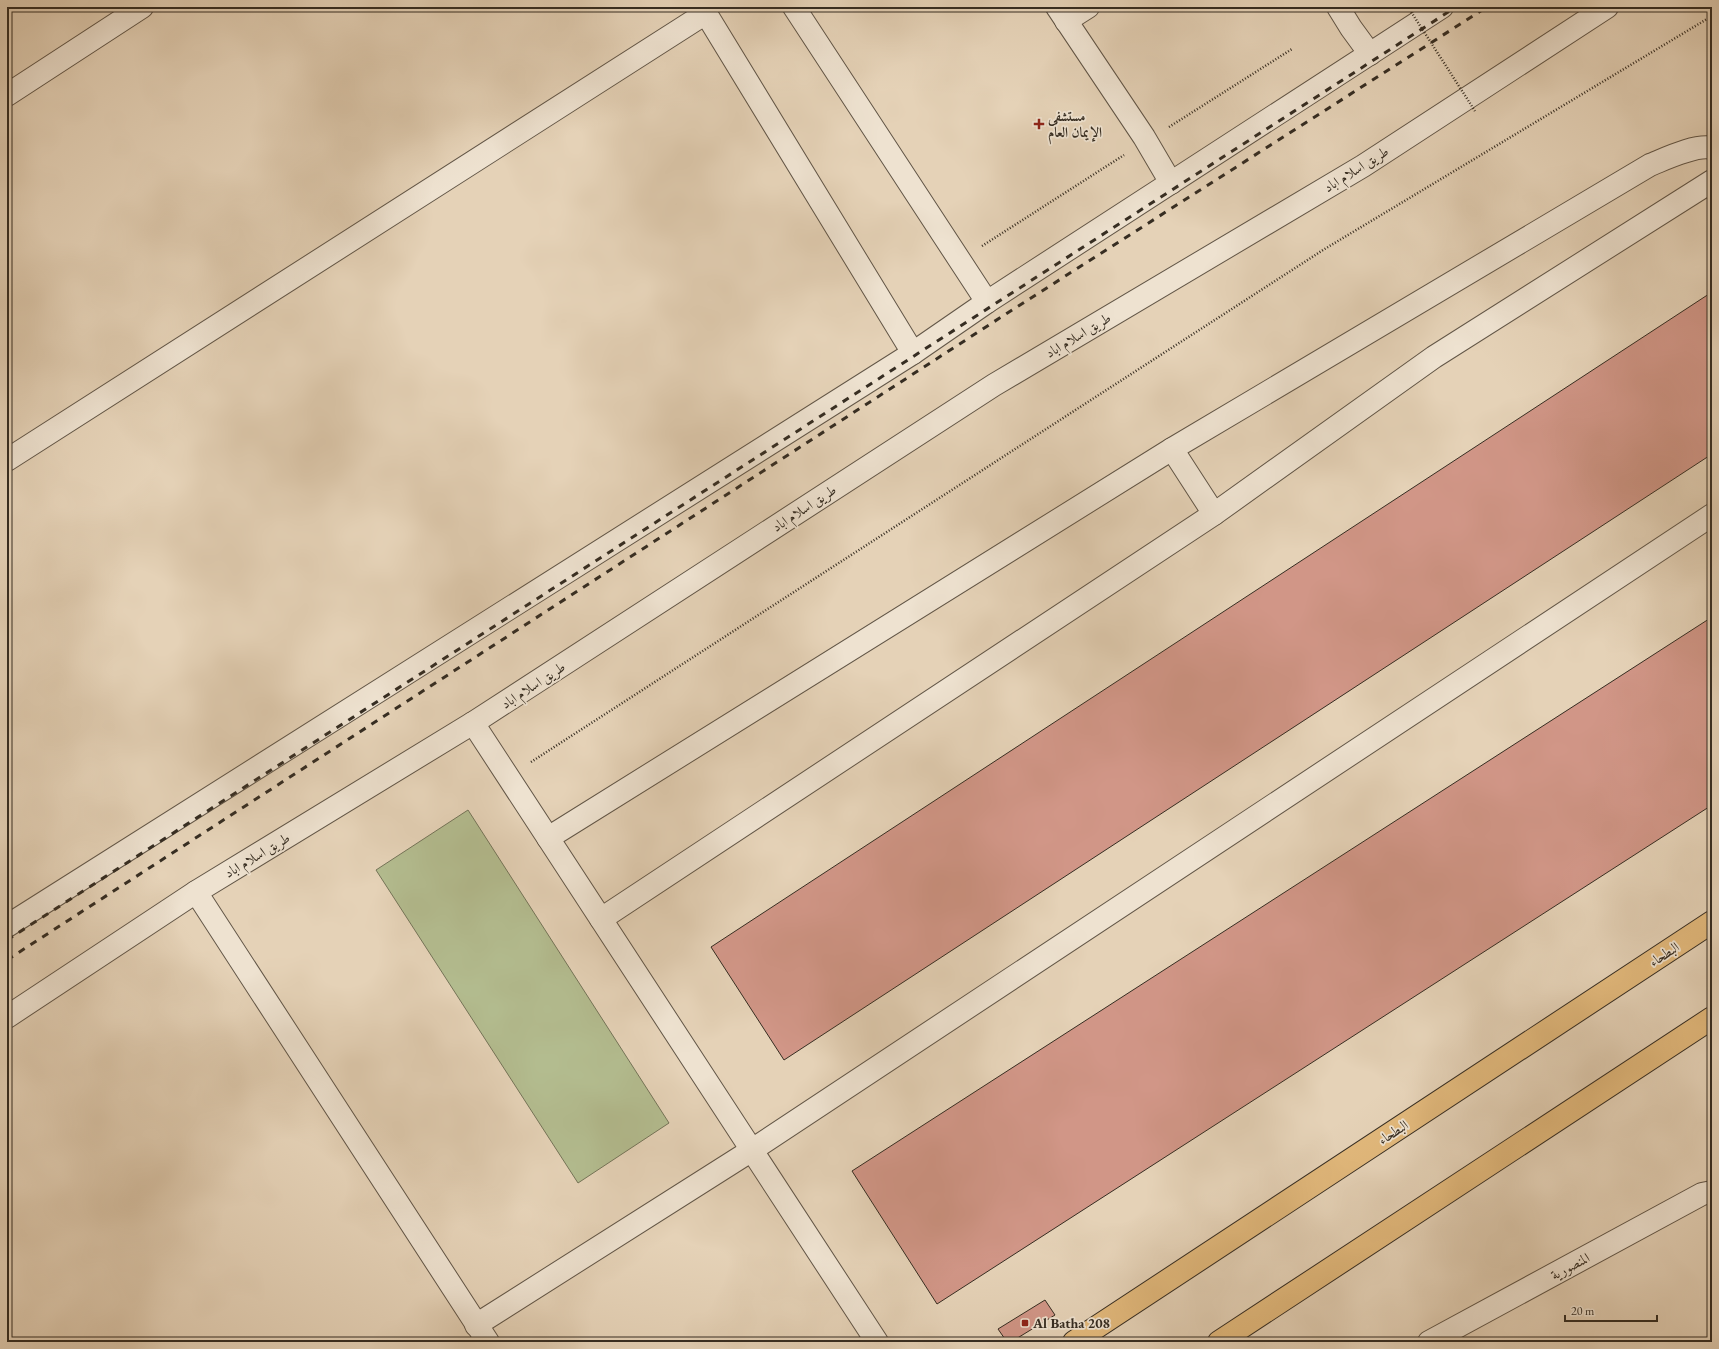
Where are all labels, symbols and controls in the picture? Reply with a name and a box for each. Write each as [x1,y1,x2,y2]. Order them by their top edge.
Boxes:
place label: مستشفى الإيمان العام [1047,107,1102,145]
marker: مستشفى الإيمان العام [1033,118,1045,130]
street label: طريق اسلام اباد [1320,142,1394,199]
street label: طريق اسلام اباد [1042,308,1116,365]
street label: طريق اسلام اباد [768,480,842,539]
street label: طريق اسلام اباد [497,657,571,716]
street label: طريق اسلام اباد [221,828,295,885]
street label: البطحاء [1645,938,1683,970]
street label: البطحاء [1374,1116,1412,1148]
street label: المنصورية [1547,1248,1593,1284]
scale bar [1565,1297,1657,1323]
text: 20 m [1571,1303,1595,1319]
place label: Al Batha 208 [1032,1314,1110,1332]
marker: Al Batha 208 [1020,1318,1030,1328]

